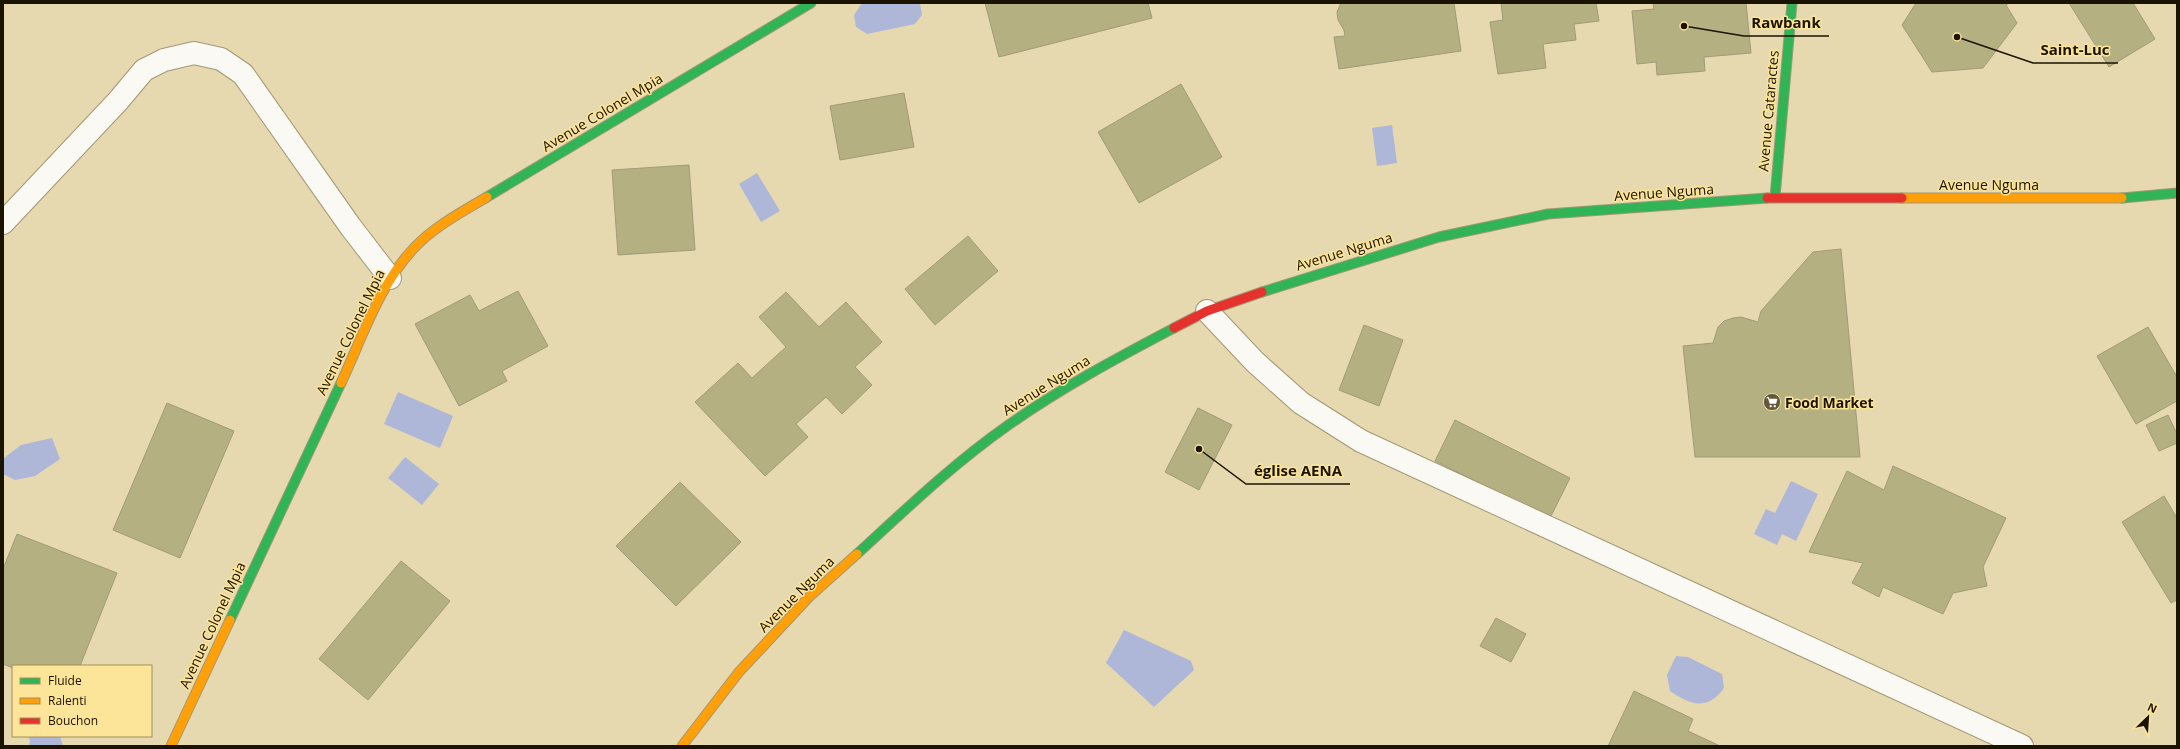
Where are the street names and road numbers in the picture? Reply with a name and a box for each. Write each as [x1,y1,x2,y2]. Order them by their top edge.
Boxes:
street label: Avenue Cataractes [1753,49,1783,172]
street label: Avenue Colonel Mpia [538,68,666,156]
street label: Avenue Nguma [1939,175,2039,194]
street label: Avenue Nguma [1614,179,1714,205]
street label: Avenue Nguma [1293,227,1395,275]
street label: Avenue Colonel Mpia [311,266,389,398]
street label: Avenue Nguma [999,350,1093,420]
street label: Avenue Nguma [754,552,838,636]
street label: Avenue Colonel Mpia [174,559,250,691]

